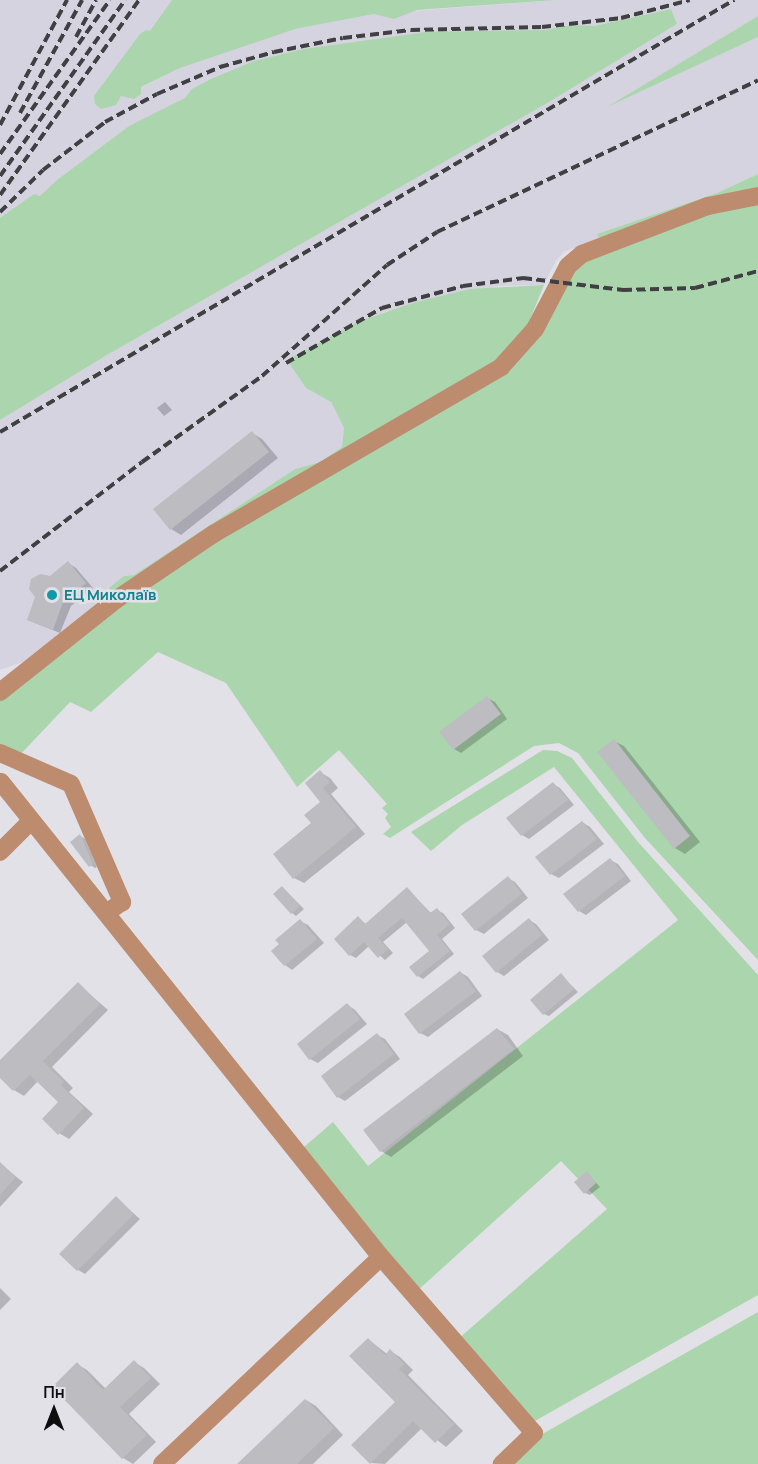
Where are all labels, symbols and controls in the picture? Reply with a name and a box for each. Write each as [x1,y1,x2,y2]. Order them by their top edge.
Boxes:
place label: ЕЦ Миколаїв [64,586,156,604]
marker: ЕЦ Миколаїв [45,588,59,602]
north arrow [24,1380,84,1440]
text: Пн [43,1381,65,1403]

